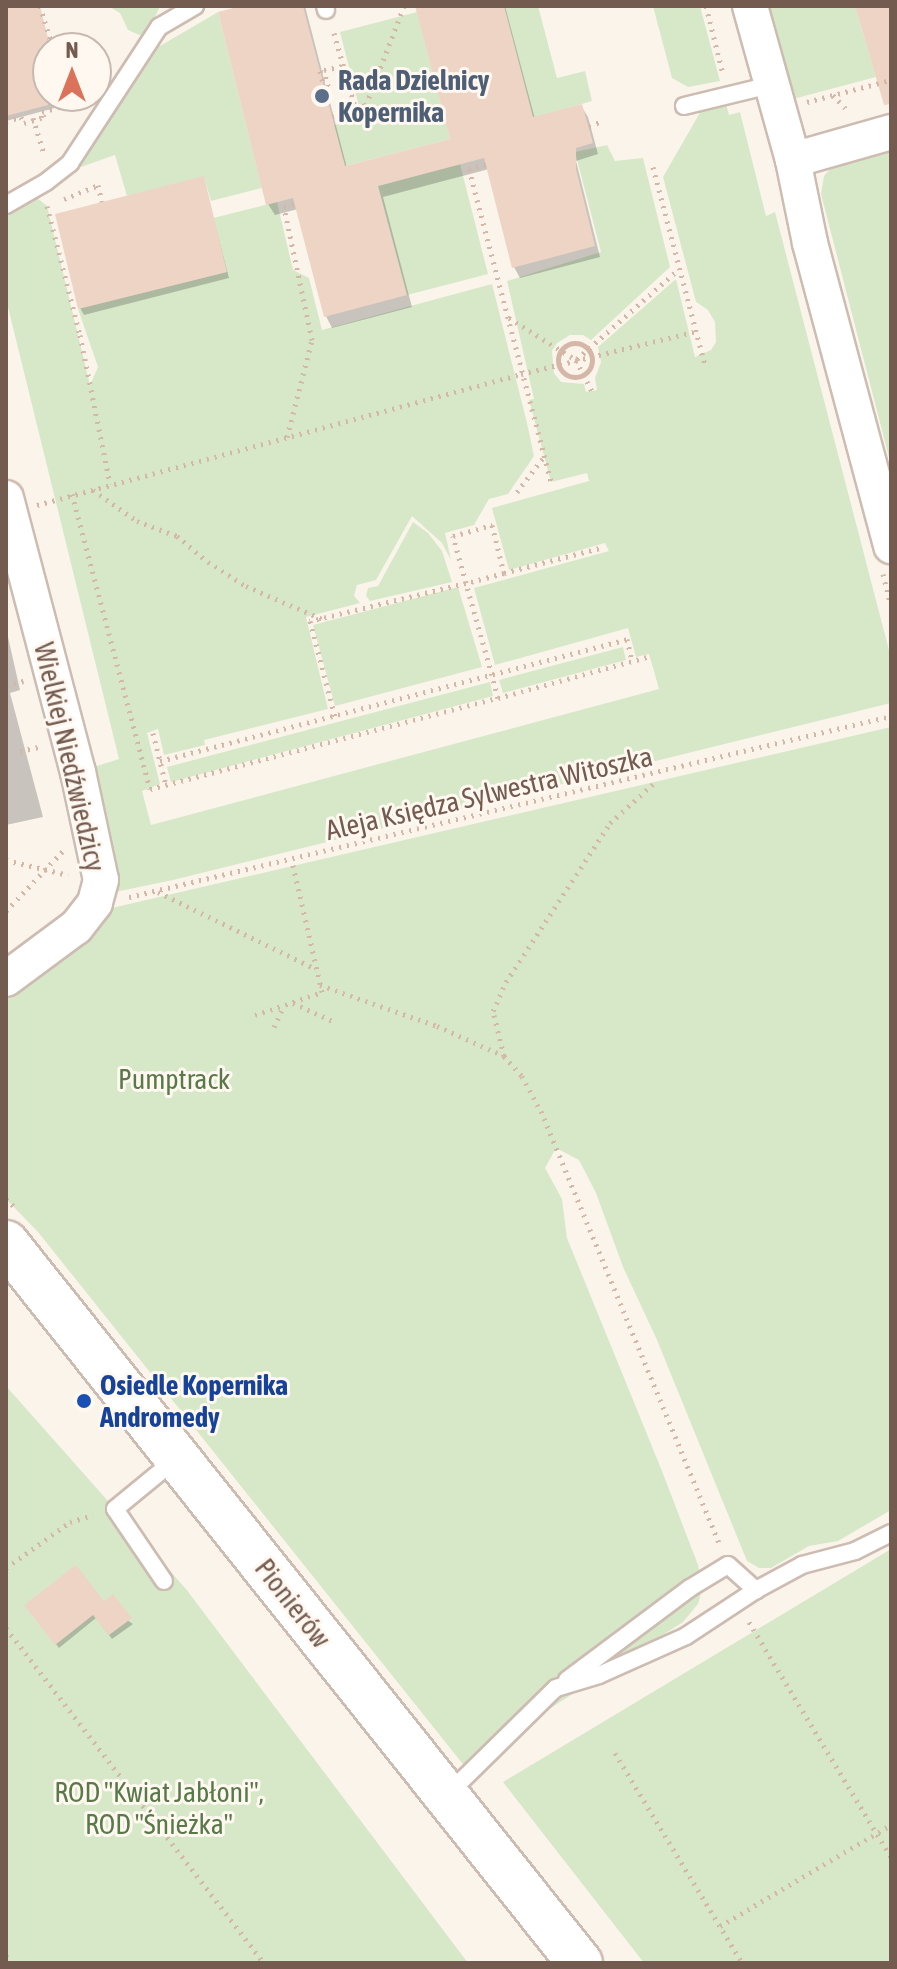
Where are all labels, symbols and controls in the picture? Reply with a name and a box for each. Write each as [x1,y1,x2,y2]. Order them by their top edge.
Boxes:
north arrow [32,32,112,112]
text: N [66,37,78,63]
place label: Rada Dzielnicy Kopernika [338,63,489,129]
marker: Rada Dzielnicy Kopernika [313,87,331,105]
street label: Wielkiej Niedźwiedzicy [27,639,113,875]
street label: Aleja Księdza Sylwestra Witoszka [322,739,656,847]
park label: Pumptrack [118,1062,230,1096]
place label: Osiedle Kopernika Andromedy [100,1368,288,1434]
marker: Osiedle Kopernika Andromedy [75,1392,93,1410]
street label: Pionierów [248,1552,338,1654]
park label: ROD "Kwiat Jabłoni", ROD "Śnieżka" [54,1775,264,1841]

